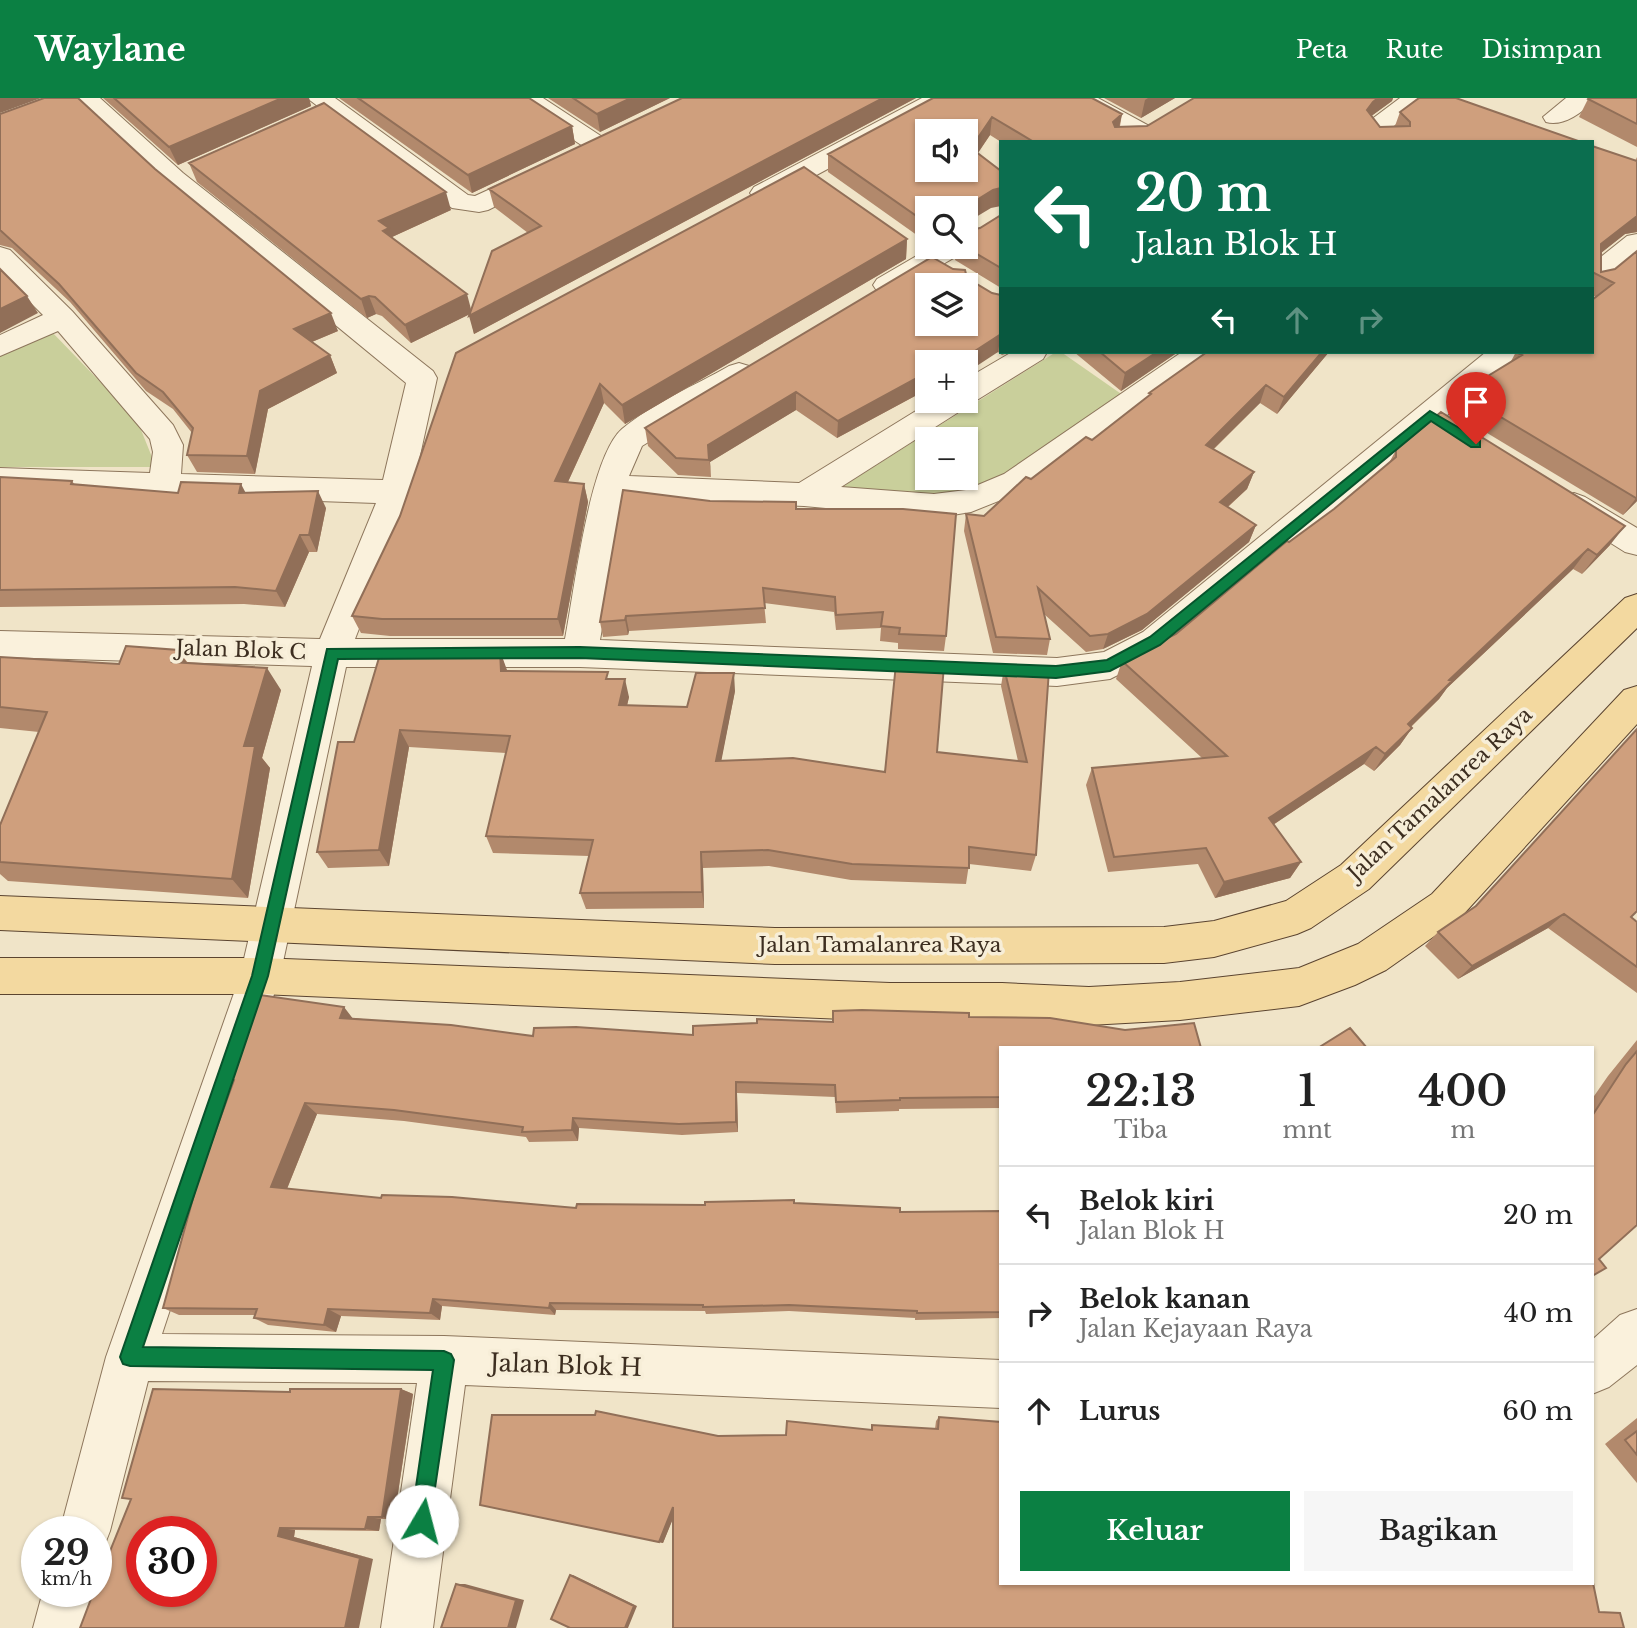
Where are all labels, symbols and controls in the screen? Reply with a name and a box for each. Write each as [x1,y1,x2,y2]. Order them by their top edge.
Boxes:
text: Waylane [35,29,186,70]
text: Peta [1296,35,1348,64]
text: Rute [1386,35,1444,64]
text: Disimpan [1482,35,1602,64]
map controls [915,119,978,490]
button: sound [915,119,978,182]
text: 20 m [1135,163,1271,224]
icon: left [1020,168,1111,259]
button: search [915,196,978,259]
text: Jalan Blok H [1135,224,1338,264]
button: layers [915,273,978,336]
icon: left [1205,301,1243,339]
icon: ahead [1278,301,1316,339]
icon: right [1351,301,1389,339]
button: + [915,350,978,413]
pin [1446,372,1506,444]
icon: arrive [1457,383,1495,421]
button: − [915,427,978,490]
street label: Jalan Blok C [172,635,307,665]
street label: Jalan Tamalanrea Raya [1340,701,1538,888]
street label: Jalan Tamalanrea Raya [756,932,1002,958]
text: 22:13 [1086,1065,1196,1117]
text: 1 [1298,1065,1316,1117]
text: 400 [1418,1065,1508,1117]
text: Tiba [1114,1116,1167,1144]
text: mnt [1283,1116,1332,1144]
text: m [1451,1116,1475,1144]
text: Belok kiri [1079,1185,1214,1217]
icon: left [1020,1196,1058,1234]
text: 20 m [1503,1199,1573,1231]
text: Jalan Blok H [1079,1217,1225,1245]
text: Belok kanan [1079,1283,1250,1315]
icon: right [1020,1294,1058,1332]
text: 40 m [1504,1297,1573,1329]
text: Jalan Kejayaan Raya [1079,1315,1313,1343]
street label: Jalan Blok H [487,1348,642,1382]
icon: ahead [1020,1392,1058,1430]
text: Lurus [1079,1395,1160,1427]
text: 60 m [1502,1395,1573,1427]
position arrow [385,1484,459,1558]
button: Keluar [1020,1491,1290,1571]
button: Bagikan [1304,1491,1573,1571]
speed limit sign: 30 [126,1516,217,1607]
text: 29 [43,1531,90,1574]
text: km/h [41,1568,92,1590]

